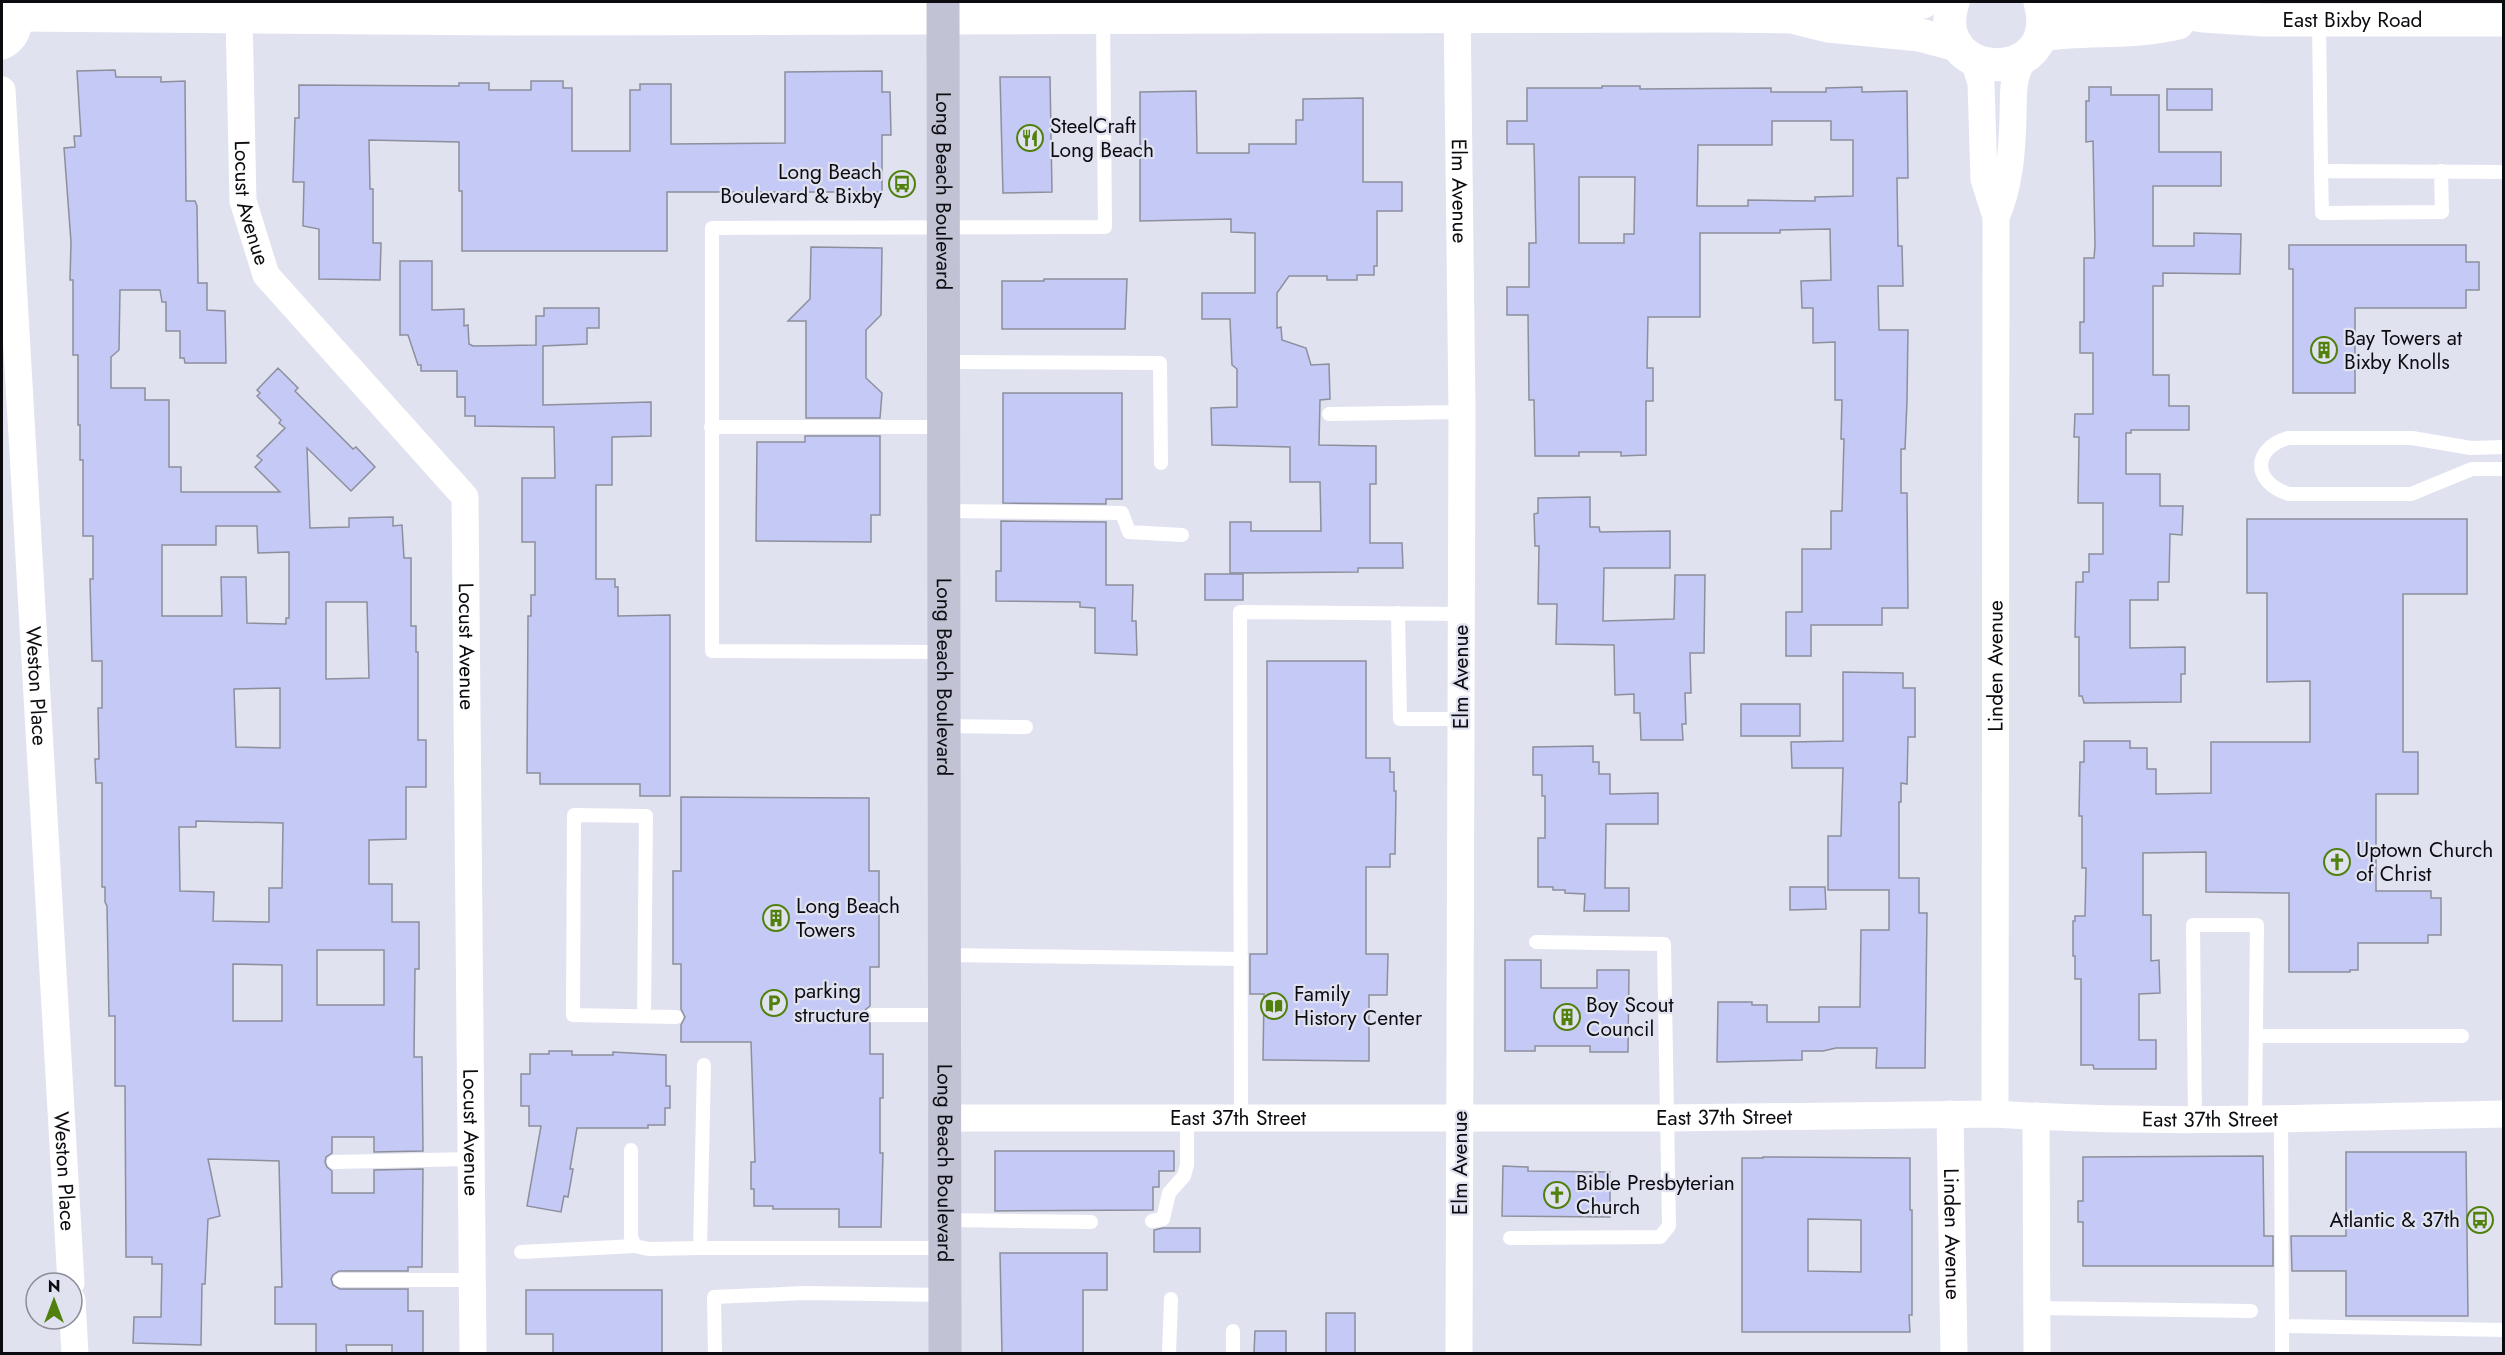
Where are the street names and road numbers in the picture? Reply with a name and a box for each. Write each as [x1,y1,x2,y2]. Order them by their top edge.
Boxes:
street label: East Bixby Road [2282,5,2422,35]
street label: Long Beach Boulevard [928,92,958,290]
street label: Elm Avenue [1444,139,1475,244]
street label: Locust Avenue [227,140,277,269]
street label: Long Beach Boulevard [929,578,959,776]
street label: Locust Avenue [451,583,482,710]
street label: Linden Avenue [1980,600,2011,732]
street label: Weston Place [18,625,55,747]
street label: Elm Avenue [1446,625,1476,729]
street label: Long Beach Boulevard [930,1064,960,1262]
street label: Locust Avenue [455,1069,487,1196]
street label: East 37th Street [1656,1101,1792,1133]
street label: East 37th Street [1170,1103,1306,1133]
street label: East 37th Street [2142,1104,2278,1135]
street label: Weston Place [46,1111,83,1232]
street label: Elm Avenue [1445,1111,1475,1215]
street label: Linden Avenue [1936,1168,1968,1300]

